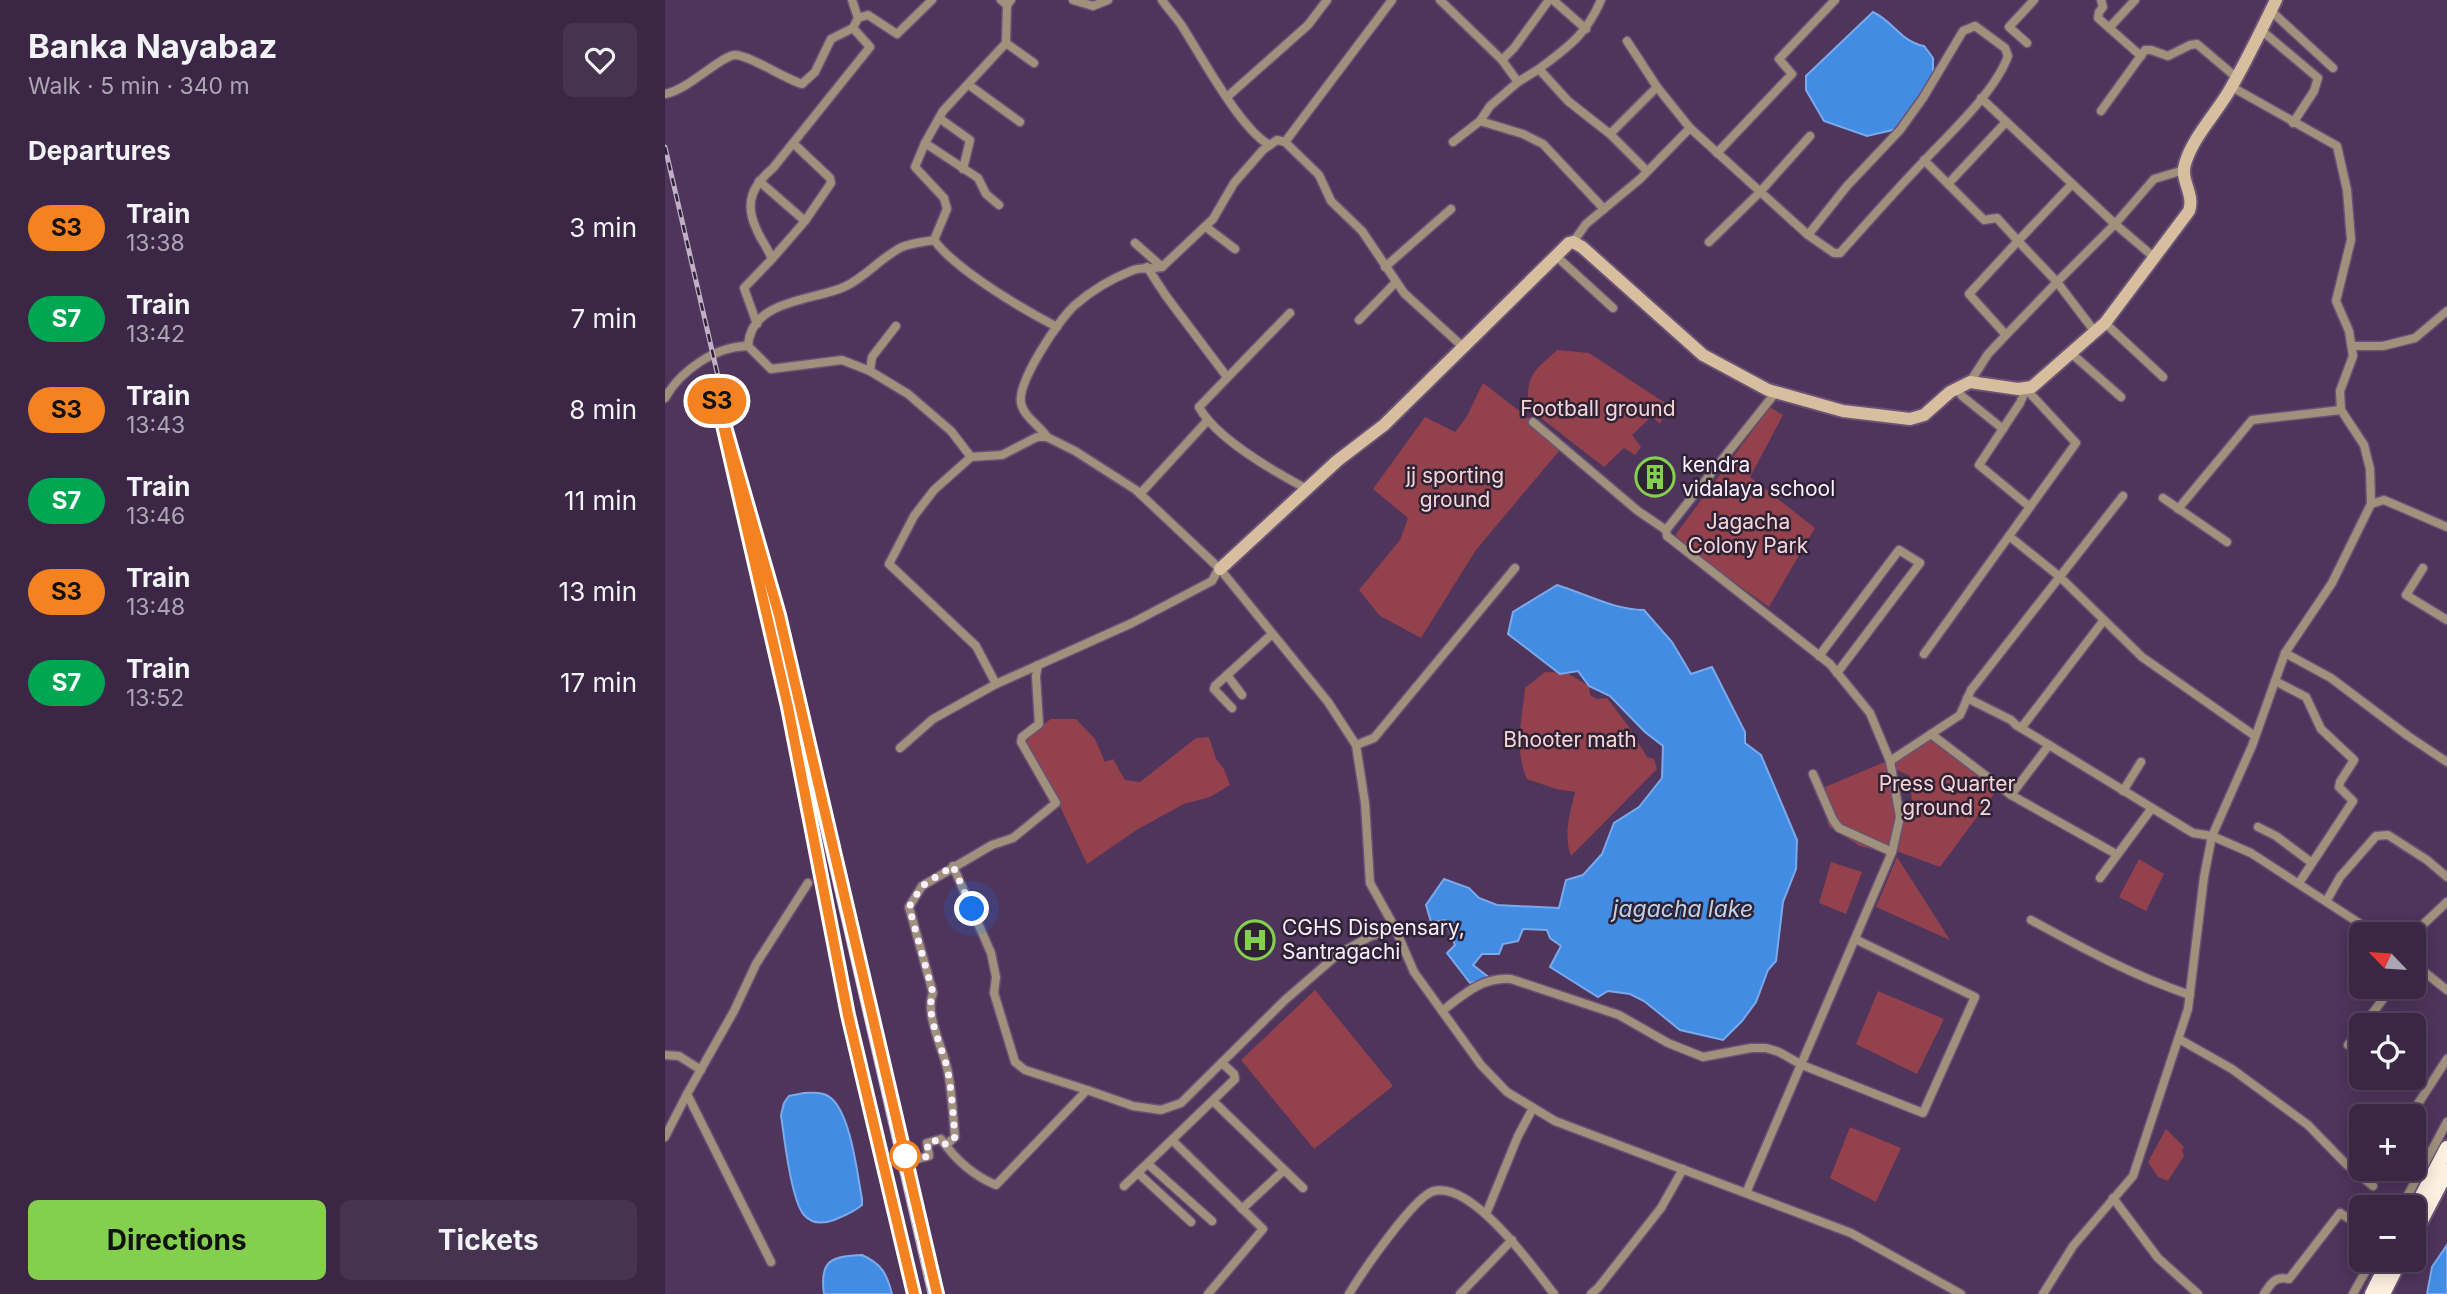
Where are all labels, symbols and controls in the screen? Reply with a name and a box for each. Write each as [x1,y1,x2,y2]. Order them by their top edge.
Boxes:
button: heart [563,23,637,97]
text: Banka Nayabaz [28,26,277,66]
text: Walk · 5 min · 340 m [28,72,250,100]
text: Departures [28,135,171,166]
text: Train [126,198,190,229]
text: 3 min [569,212,637,243]
text: S3 [51,213,82,242]
text: 13:38 [126,229,185,257]
text: Train [126,289,190,320]
text: 7 min [571,303,637,334]
text: S7 [52,304,81,333]
text: 13:42 [126,320,185,348]
line badge: S3 [685,378,749,424]
text: Train [126,380,190,411]
text: S3 [701,386,733,415]
text: 8 min [569,394,637,425]
text: S3 [51,395,82,424]
park label: Football ground [1520,396,1676,421]
text: 13:43 [126,411,185,439]
place label: kendra vidalaya school [1682,452,1835,501]
building icon: kendra vidalaya school [1634,456,1676,498]
park label: jj sporting ground [1405,463,1504,512]
text: Train [126,471,190,502]
text: 11 min [564,485,637,516]
text: S7 [52,486,81,515]
text: 13:46 [126,502,185,530]
park label: Jagacha Colony Park [1688,509,1809,558]
text: Train [126,562,190,593]
text: 13 min [559,576,637,607]
text: S3 [51,577,82,606]
text: 13:48 [126,593,185,621]
text: Train [126,653,190,684]
text: 17 min [560,667,637,698]
text: S7 [52,668,81,697]
text: 13:52 [126,684,184,712]
park label: Bhooter math [1503,727,1637,752]
park label: Press Quarter ground 2 [1879,771,2015,820]
your location [954,891,989,926]
water label: jagacha lake [1610,895,1753,923]
place label: CGHS Dispensary, Santragachi [1282,915,1465,964]
hospital icon: CGHS Dispensary, Santragachi [1234,919,1276,961]
north arrow [2349,922,2425,999]
map controls [2349,922,2426,1272]
button: locate [2349,1013,2426,1090]
button: + [2349,1104,2426,1181]
unlabelled marker [890,1141,920,1171]
button: − [2349,1195,2426,1272]
button: Directions [28,1200,326,1280]
button: Tickets [340,1200,637,1280]

